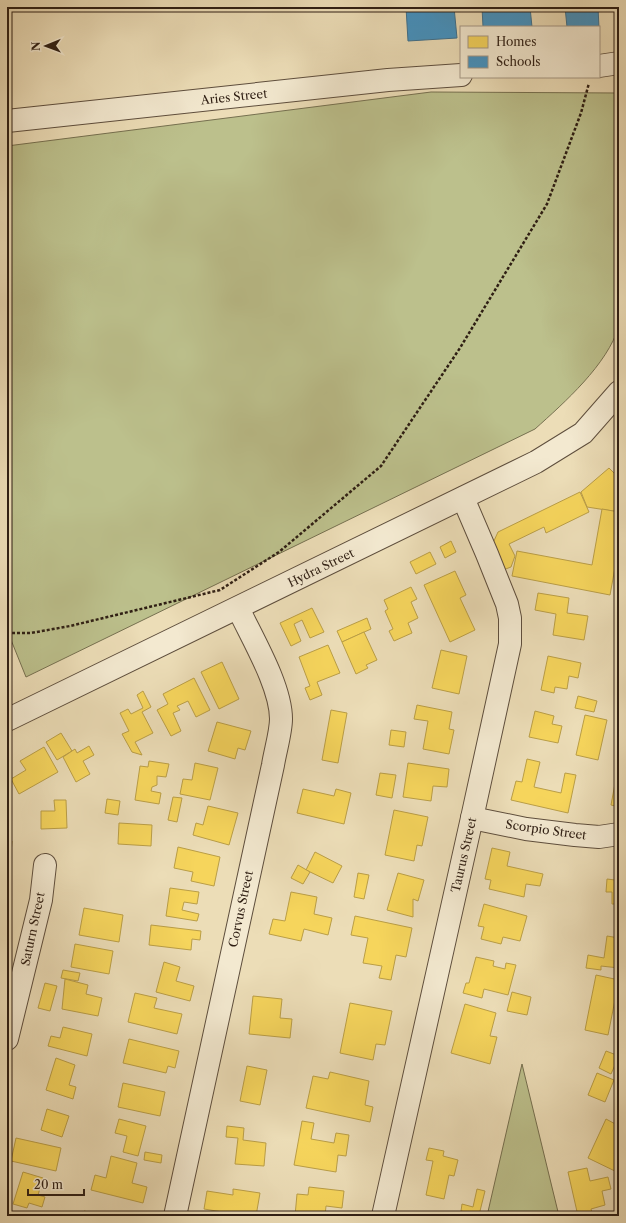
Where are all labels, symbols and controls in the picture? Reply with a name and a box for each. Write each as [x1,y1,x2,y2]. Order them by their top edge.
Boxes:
north arrow [26,26,66,66]
legend [460,26,600,78]
text: Homes [496,34,536,49]
text: N [29,41,43,51]
text: Schools [496,54,541,69]
street label: Aries Street [199,85,269,108]
street label: Hydra Street [285,545,357,590]
street label: Taurus Street [448,815,480,894]
street label: Scorpio Street [505,816,588,843]
street label: Corvus Street [225,868,256,949]
street label: Saturn Street [17,890,48,967]
scale bar [28,1171,84,1197]
text: 20 m [34,1177,63,1192]

